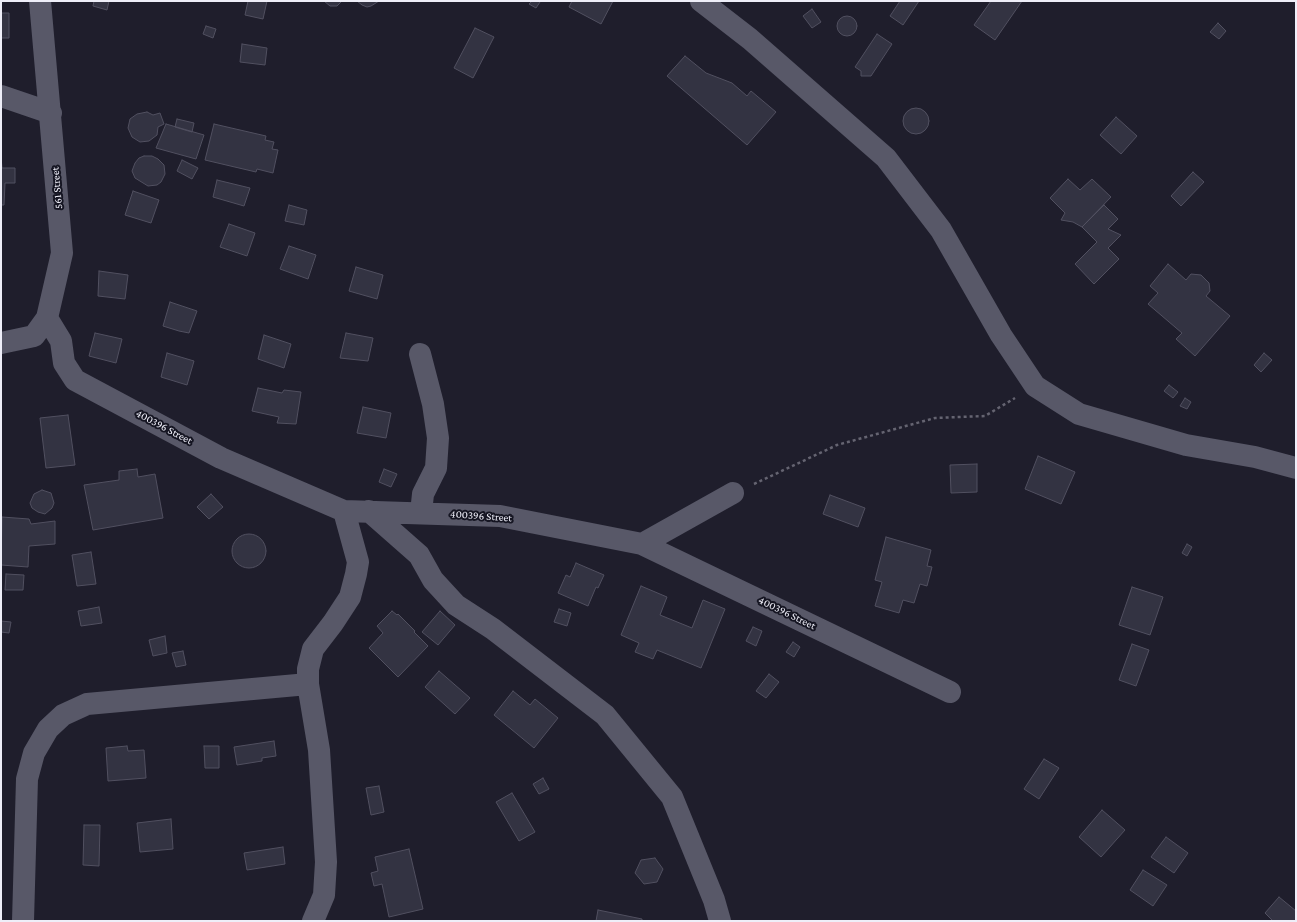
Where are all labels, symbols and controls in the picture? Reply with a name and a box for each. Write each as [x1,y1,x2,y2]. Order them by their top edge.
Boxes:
street label: 561 Street [49,166,65,210]
street label: 400396 Street [133,407,195,447]
street label: 400396 Street [450,507,512,525]
street label: 400396 Street [756,593,818,633]

